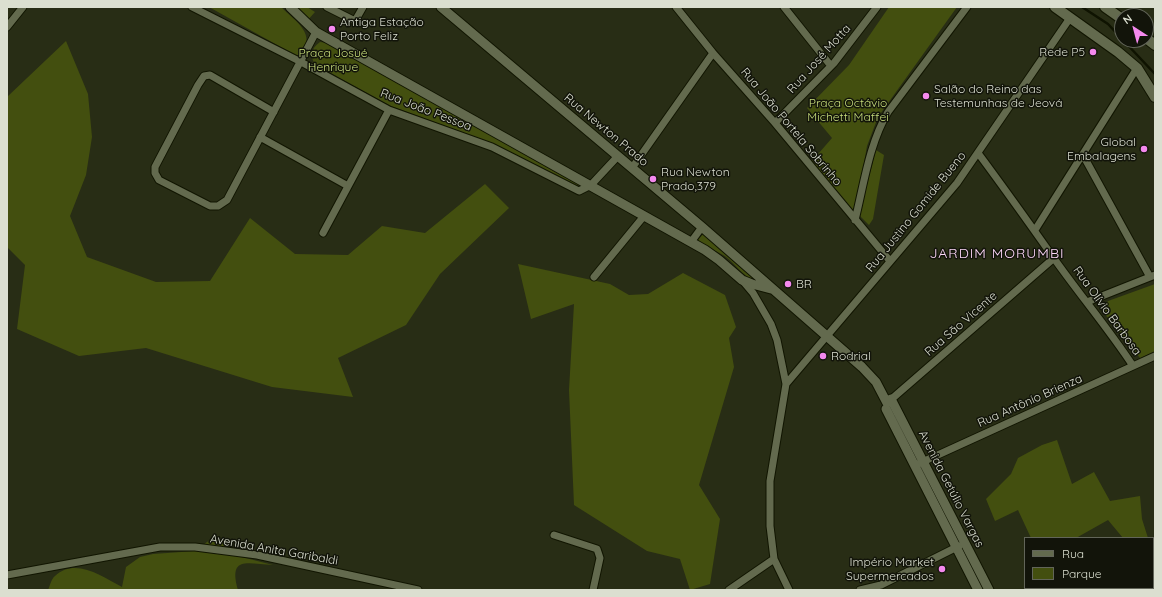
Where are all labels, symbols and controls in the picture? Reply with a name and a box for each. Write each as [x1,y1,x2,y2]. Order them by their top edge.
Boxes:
north arrow [1114,8,1154,48]
text: N [1120,11,1135,27]
place label: Antiga Estação Porto Feliz [340,15,424,43]
street label: Rua José Motta [784,22,854,96]
marker: Antiga Estação Porto Feliz [327,24,337,34]
place label: Rede P5 [1039,45,1085,59]
park label: Praça Josué Henrique [298,46,368,74]
marker: Rede P5 [1088,47,1098,57]
street label: Rua João Portela Sobrinho [737,65,845,189]
place label: Salão do Reino das Testemunhas de Jeová [934,82,1062,110]
street label: Rua João Pessoa [378,86,474,134]
street label: Rua Newton Prado [561,91,651,169]
marker: Salão do Reino das Testemunhas de Jeová [921,91,931,101]
park label: Praça Octávio Michetti Maffei [807,96,889,124]
place label: Global Embalagens [1067,135,1136,163]
marker: Global Embalagens [1139,144,1149,154]
street label: Rua Justino Gomide Bueno [863,149,969,275]
place label: Rua Newton Prado,379 [661,165,730,193]
marker: Rua Newton Prado,379 [648,174,658,184]
district label: JARDIM MORUMBI [930,246,1064,262]
street label: Rua Olívio Barbosa [1070,264,1144,358]
place label: BR [796,277,812,291]
marker: BR [783,279,793,289]
street label: Rua São Vicente [922,289,1000,359]
place label: Rodrial [831,349,871,363]
marker: Rodrial [818,351,828,361]
street label: Rua Antônio Brienza [975,371,1085,431]
street label: Avenida Getúlio Vargas [915,428,987,550]
street label: Avenida Anita Garibaldi [209,532,339,568]
legend [1024,537,1154,589]
text: Rua [1062,546,1084,561]
place label: Império Market Supermercados [846,555,934,583]
marker: Império Market Supermercados [937,564,947,574]
text: Parque [1062,566,1102,581]

